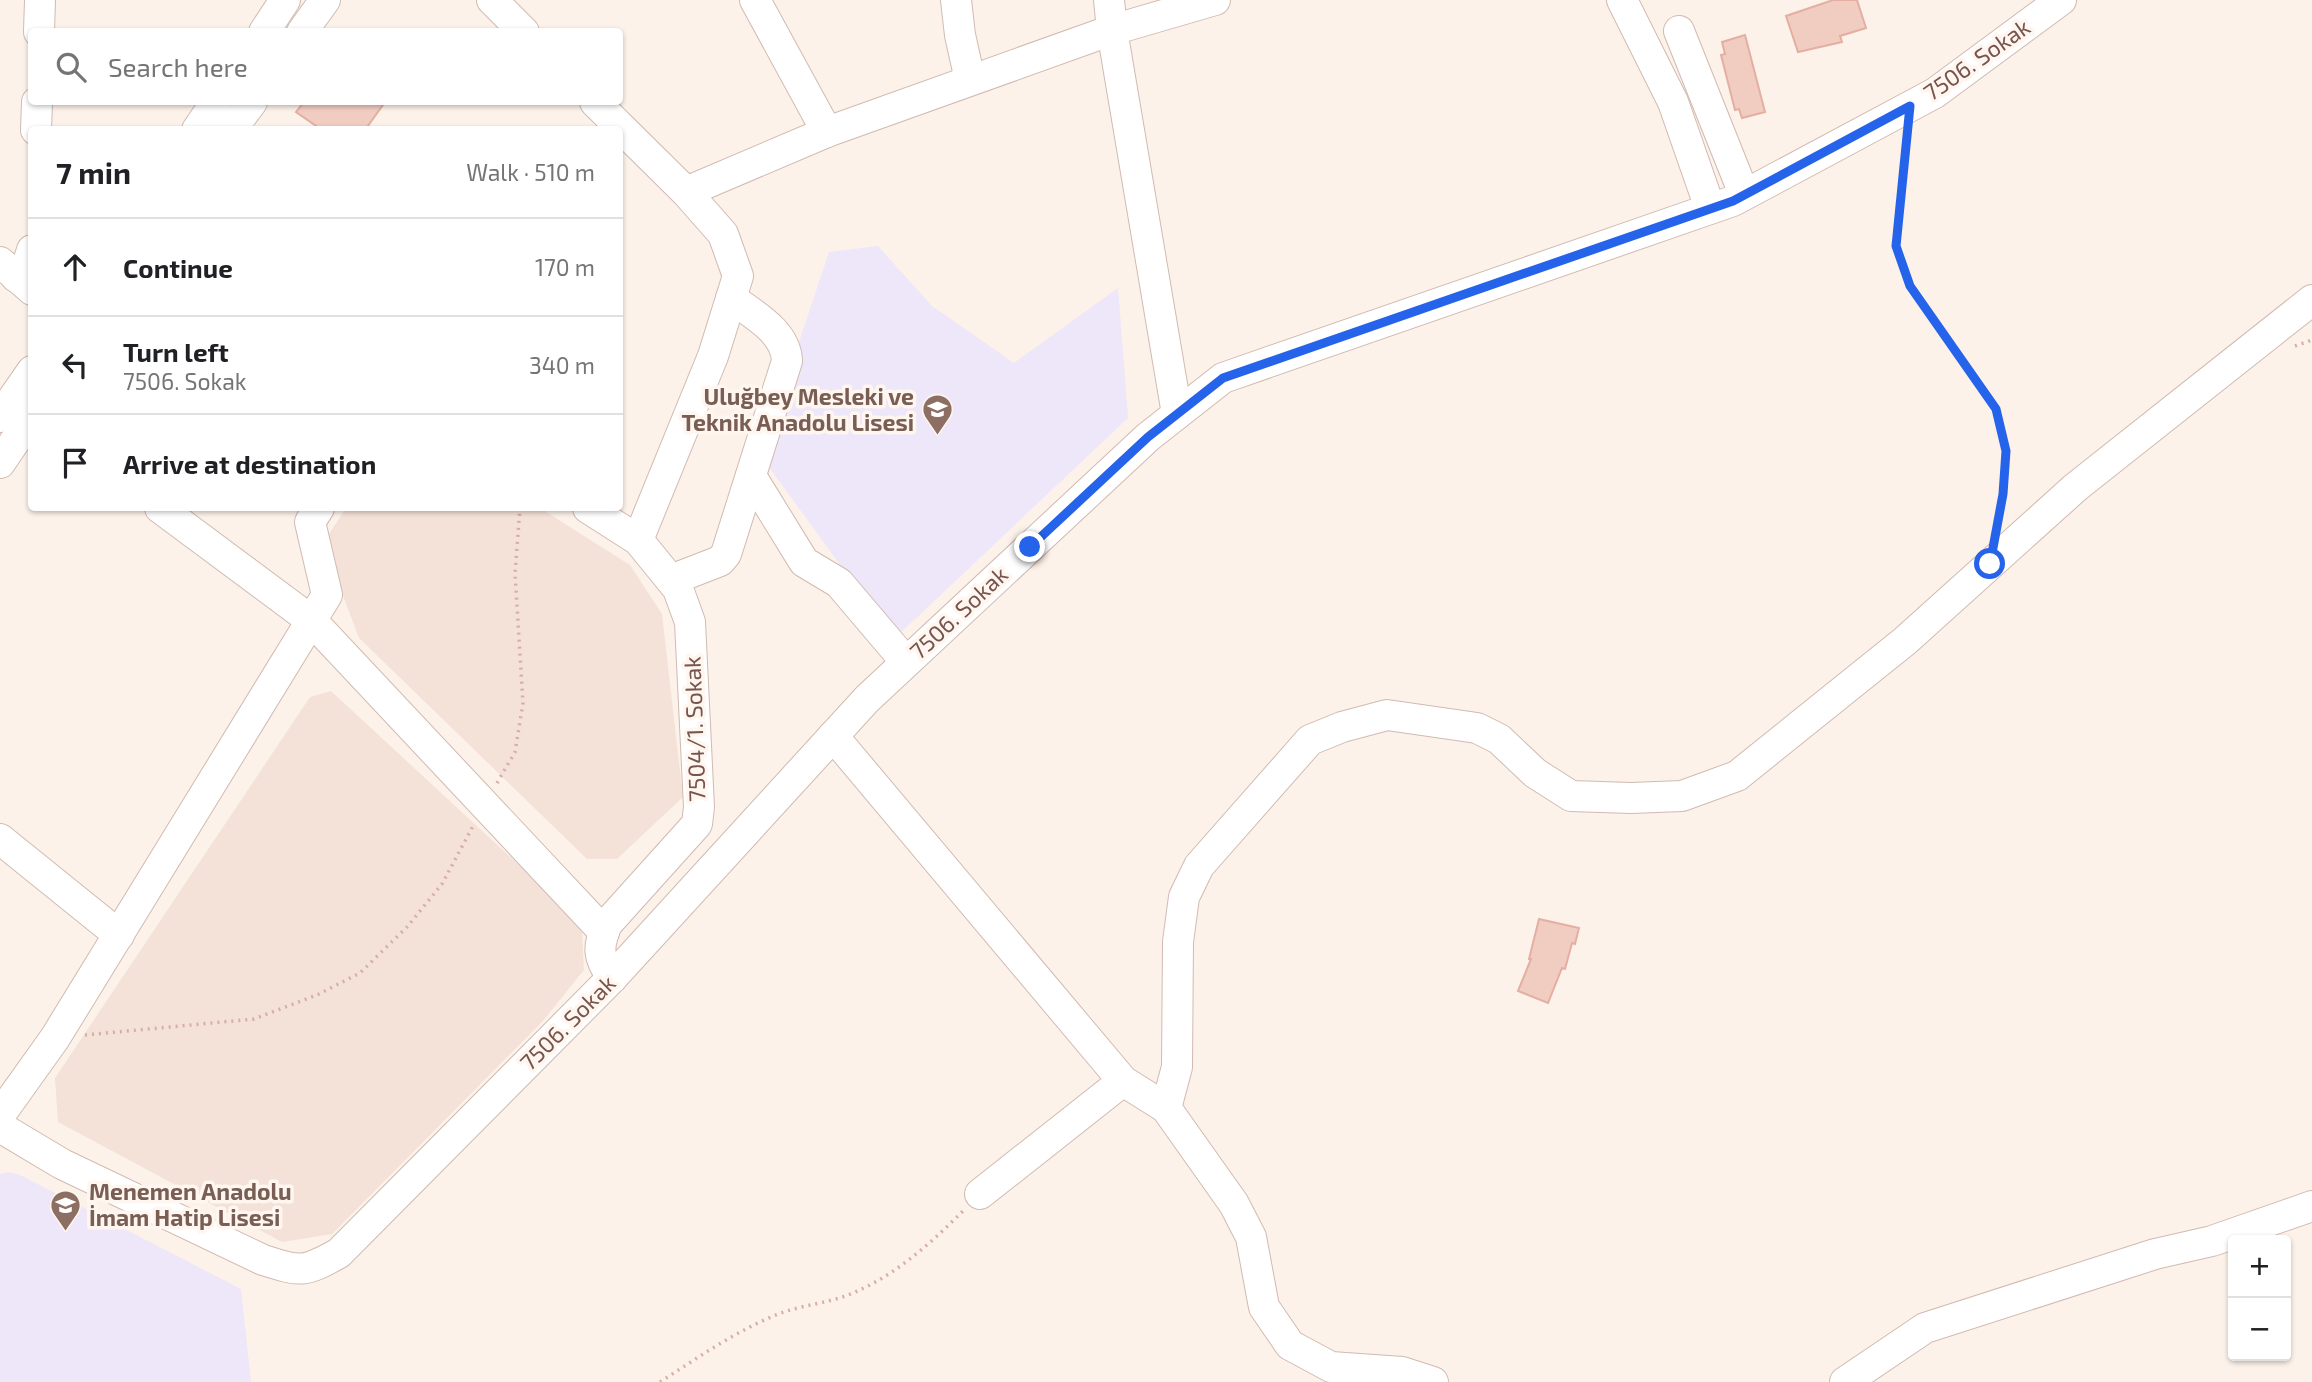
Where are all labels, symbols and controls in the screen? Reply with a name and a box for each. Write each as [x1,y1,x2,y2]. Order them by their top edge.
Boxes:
street label: 7506. Sokak [1918,12,2035,106]
search box [28,28,623,105]
icon: search [52,48,90,86]
text: Search here [108,51,248,82]
text: 7 min [56,154,131,190]
text: Walk · 510 m [466,158,595,186]
icon: ahead [56,248,94,286]
text: Continue [123,252,233,283]
text: 170 m [535,253,595,281]
text: Turn left [123,336,229,367]
icon: left [56,346,94,384]
text: 340 m [529,351,595,379]
text: 7506. Sokak [123,367,247,395]
place label: Uluğbey Mesleki ve Teknik Anadolu Lisesi [681,382,914,436]
school or university icon: Uluğbey Mesleki ve Teknik Anadolu Lisesi [920,393,954,437]
icon: arrive [56,444,94,482]
text: Arrive at destination [123,448,376,479]
route end [1014,531,1045,562]
route start [1974,548,2005,579]
street label: 7506. Sokak [904,560,1013,665]
street label: 7504/1. Sokak [677,656,711,802]
street label: 7506. Sokak [514,969,621,1076]
place label: Menemen Anadolu İmam Hatip Lisesi [89,1177,292,1231]
school or university icon: Menemen Anadolu İmam Hatip Lisesi [49,1188,83,1232]
map controls [2228,1235,2291,1361]
button: + [2228,1235,2291,1298]
button: − [2228,1298,2291,1361]

